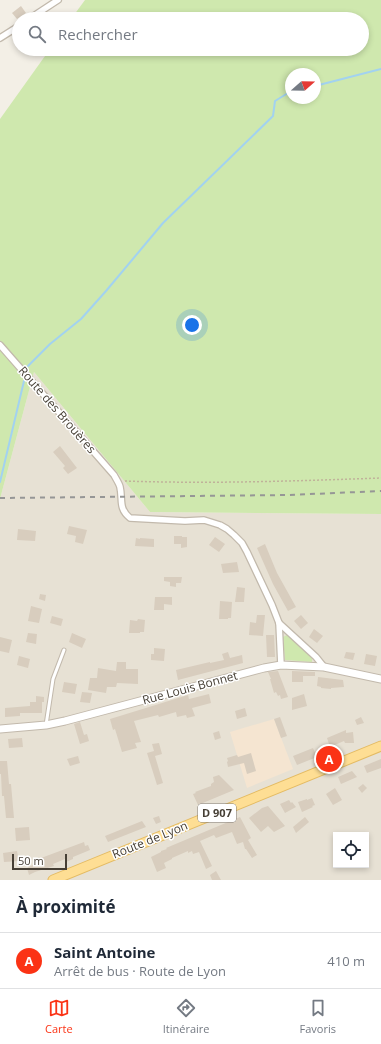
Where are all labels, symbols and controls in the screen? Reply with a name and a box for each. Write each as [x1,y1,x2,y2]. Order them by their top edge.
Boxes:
search box [12,12,369,56]
icon: search [26,23,48,45]
text: Rechercher [58,24,138,44]
north arrow [285,68,321,104]
your location [182,315,202,335]
street label: Route des Brouères [15,362,100,457]
street label: Rue Louis Bonnet [140,667,239,708]
pin: A [316,744,342,774]
road number: D 907 [198,804,236,822]
street label: Route de Lyon [109,817,190,862]
map controls [333,832,369,868]
button: locate [333,832,369,868]
scale bar [12,852,67,871]
text: 50 m [18,853,44,868]
text: À proximité [16,895,115,918]
text: Saint Antoine [54,942,155,962]
text: A [25,952,33,970]
text: 410 m [327,952,365,970]
text: Arrêt de bus · Route de Lyon [54,962,226,980]
tab: Carte [45,997,73,1036]
tab: Itinéraire [163,997,209,1036]
tab: Favoris [300,997,336,1036]

